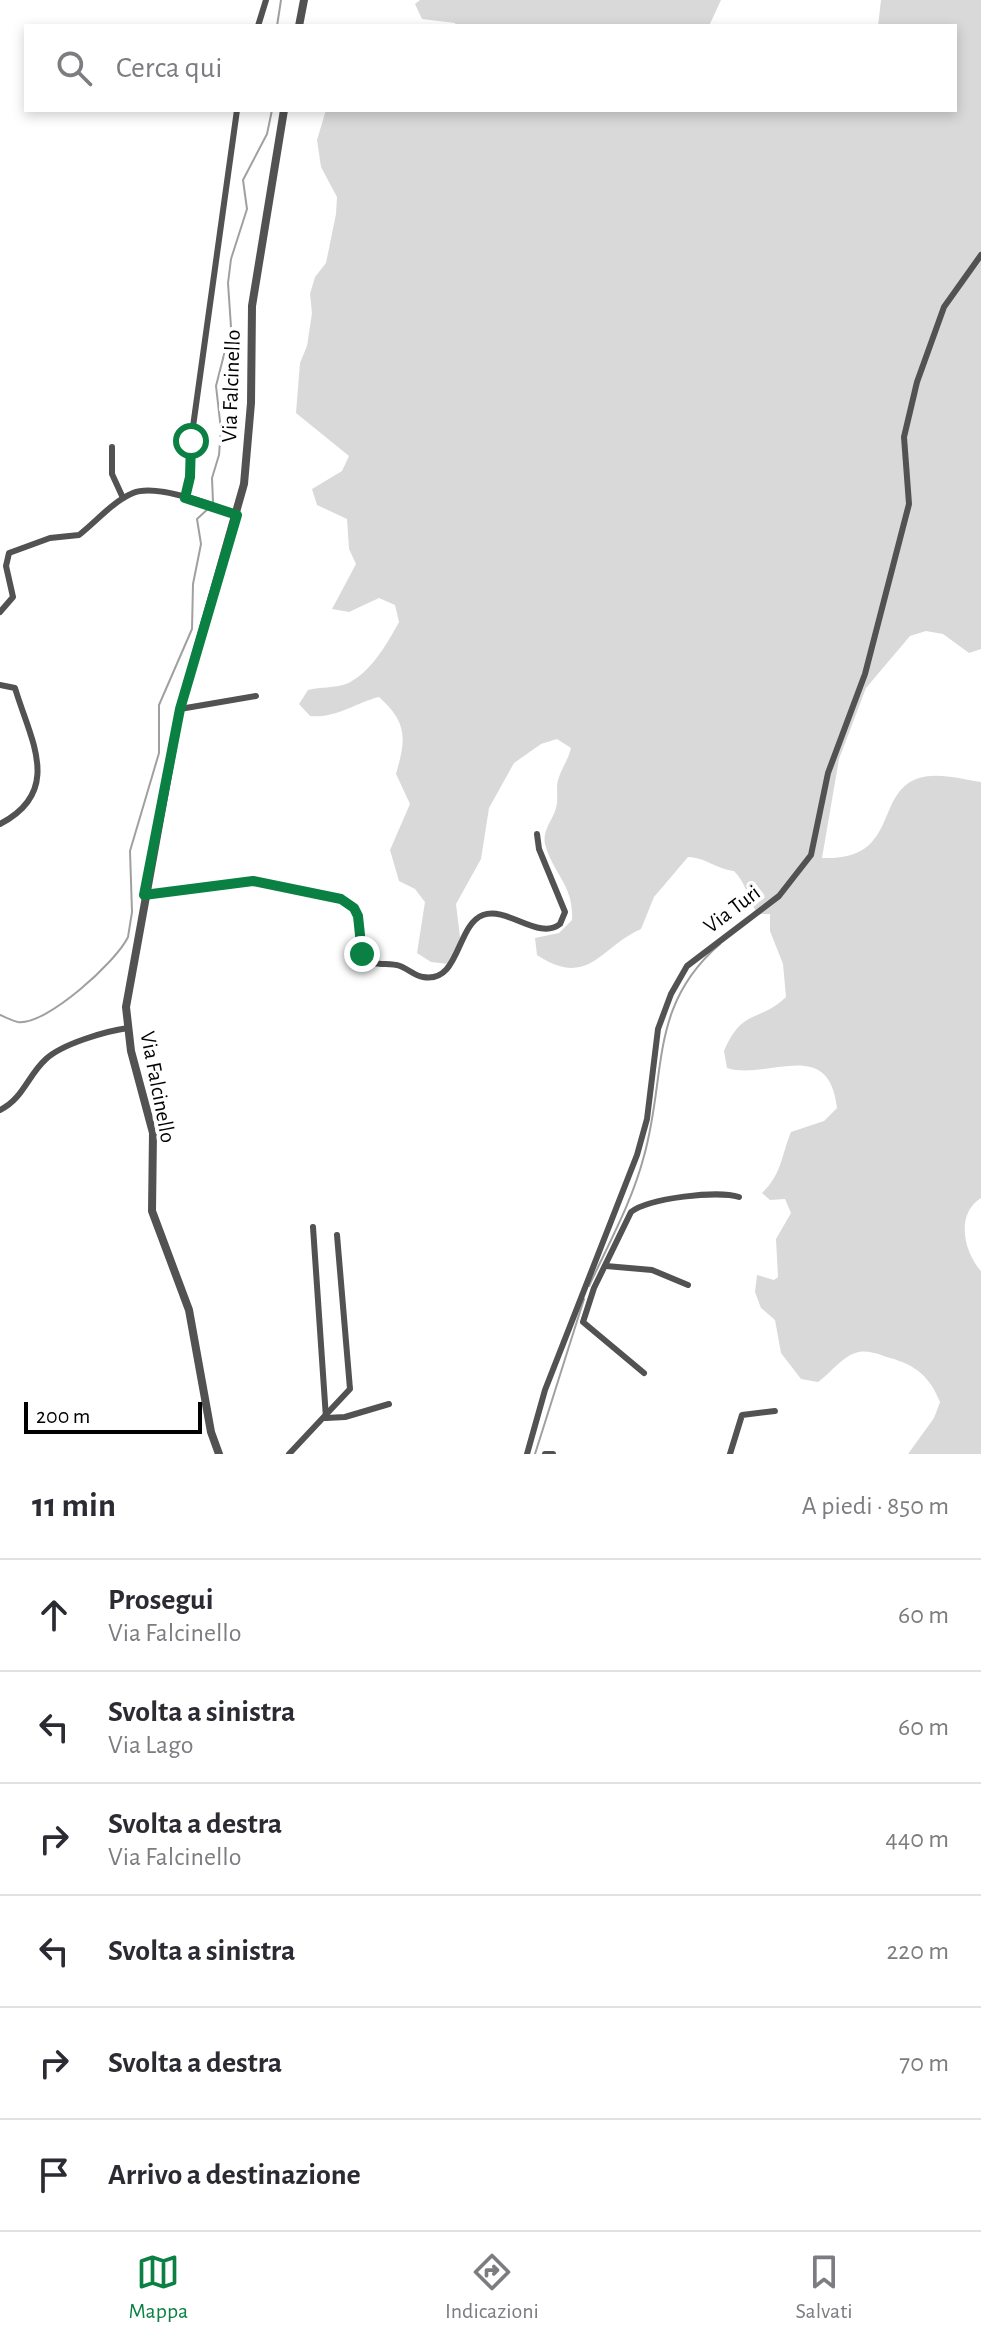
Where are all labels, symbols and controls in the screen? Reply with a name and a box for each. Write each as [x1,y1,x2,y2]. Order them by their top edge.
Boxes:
search box [24,24,957,112]
icon: search [52,46,96,90]
text: Cerca qui [116,53,222,83]
street label: Via Falcinello [218,329,244,443]
route start [173,423,209,459]
street label: Via Turi [700,881,764,937]
route end [344,936,380,972]
street label: Via Falcinello [136,1029,180,1145]
scale bar [24,1398,202,1434]
text: 200 m [36,1405,90,1427]
text: 11 min [32,1489,116,1523]
text: A piedi · 850 m [802,1493,949,1519]
text: Prosegui [108,1585,214,1615]
icon: ahead [32,1593,76,1637]
text: 60 m [898,1602,949,1628]
text: Via Falcinello [108,1620,242,1646]
text: Svolta a sinistra [108,1697,295,1727]
icon: left [32,1705,76,1749]
text: 60 m [898,1714,949,1740]
text: Via Lago [108,1732,194,1758]
text: Svolta a destra [108,1809,282,1839]
icon: right [32,1817,76,1861]
text: 440 m [885,1826,949,1852]
text: Via Falcinello [108,1844,242,1870]
icon: left [32,1929,76,1973]
text: Svolta a sinistra [108,1936,295,1966]
text: 220 m [887,1938,949,1964]
icon: right [32,2041,76,2085]
text: Svolta a destra [108,2048,282,2078]
text: 70 m [899,2050,949,2076]
icon: arrive [32,2153,76,2197]
text: Arrivo a destinazione [108,2160,361,2190]
tab: Mappa [128,2250,188,2324]
tab: Indicazioni [445,2250,539,2324]
tab: Salvati [796,2250,853,2324]

